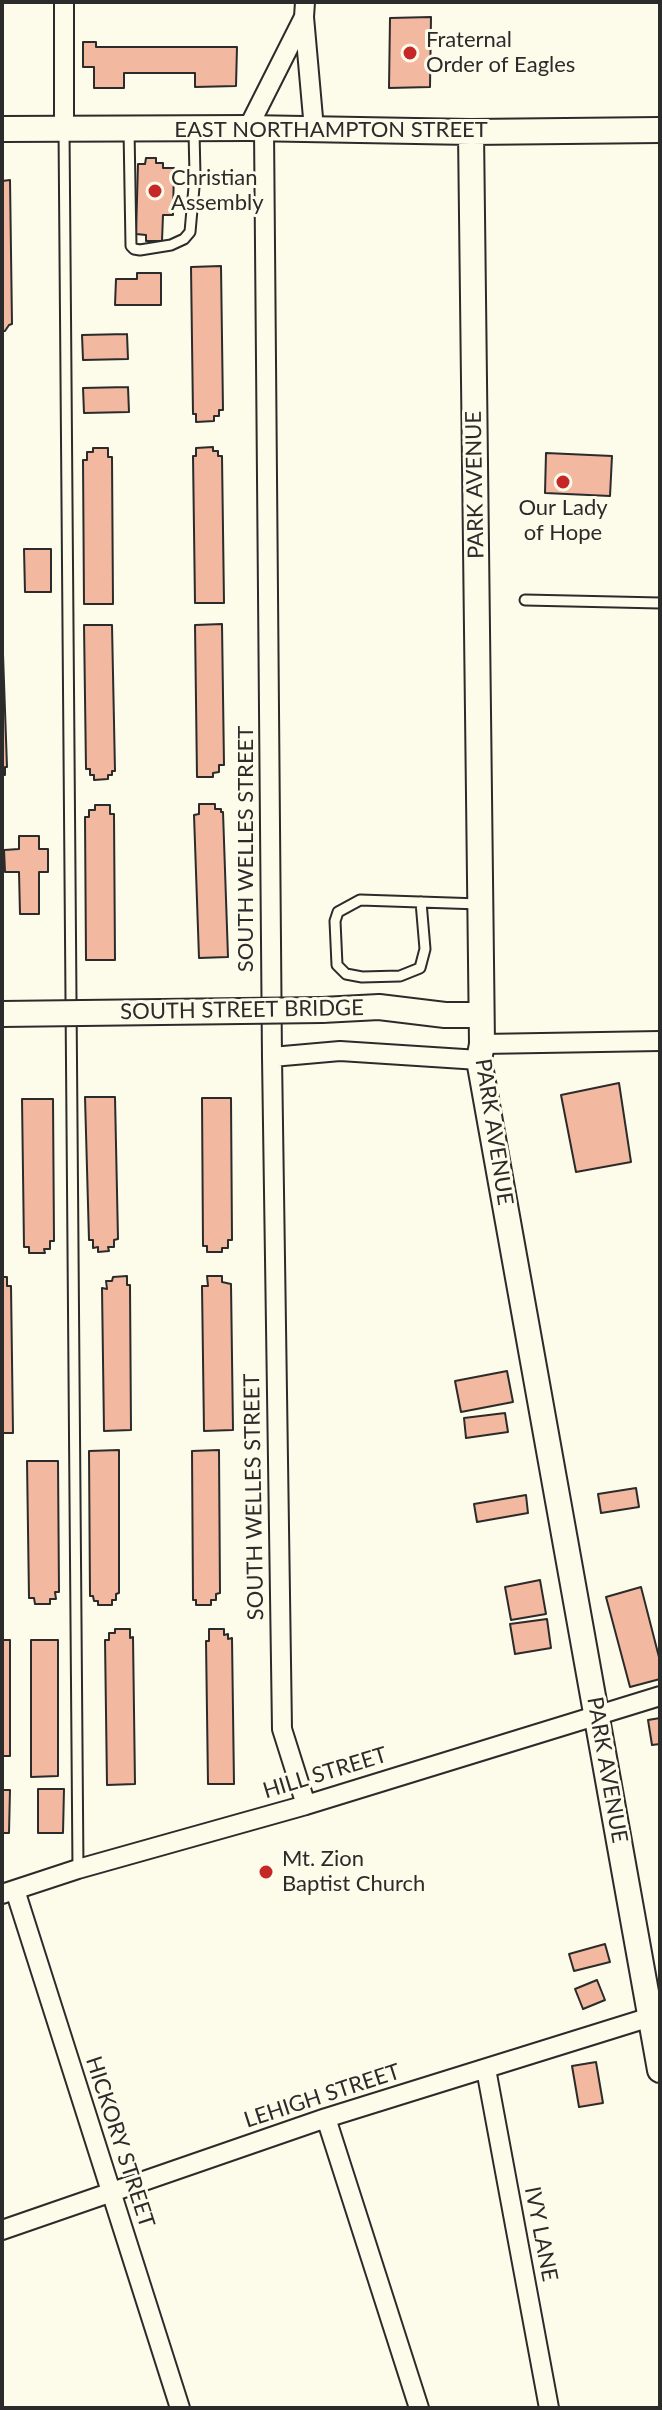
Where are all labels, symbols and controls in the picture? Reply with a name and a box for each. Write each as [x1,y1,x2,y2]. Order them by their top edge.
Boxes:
place label: Fraternal Order of Eagles [426,27,575,78]
marker: Fraternal Order of Eagles [401,44,419,62]
street label: EAST NORTHAMPTON STREET [174,117,488,143]
place label: Christian Assembly [171,165,264,216]
marker: Christian Assembly [146,182,164,200]
street label: PARK AVENUE [461,411,489,559]
marker: Our Lady of Hope [554,473,572,491]
place label: Our Lady of Hope [518,495,608,546]
street label: SOUTH WELLES STREET [233,726,259,972]
street label: SOUTH STREET BRIDGE [120,995,364,1025]
street label: PARK AVENUE [469,1057,519,1207]
street label: SOUTH WELLES STREET [239,1373,269,1621]
street label: PARK AVENUE [581,1695,633,1845]
street label: HILL STREET [260,1742,390,1804]
place label: Mt. Zion Baptist Church [282,1846,425,1898]
marker: Mt. Zion Baptist Church [257,1863,275,1881]
street label: HICKORY STREET [80,2053,160,2231]
street label: LEHIGH STREET [241,2058,403,2134]
street label: IVY LANE [519,2184,563,2284]

